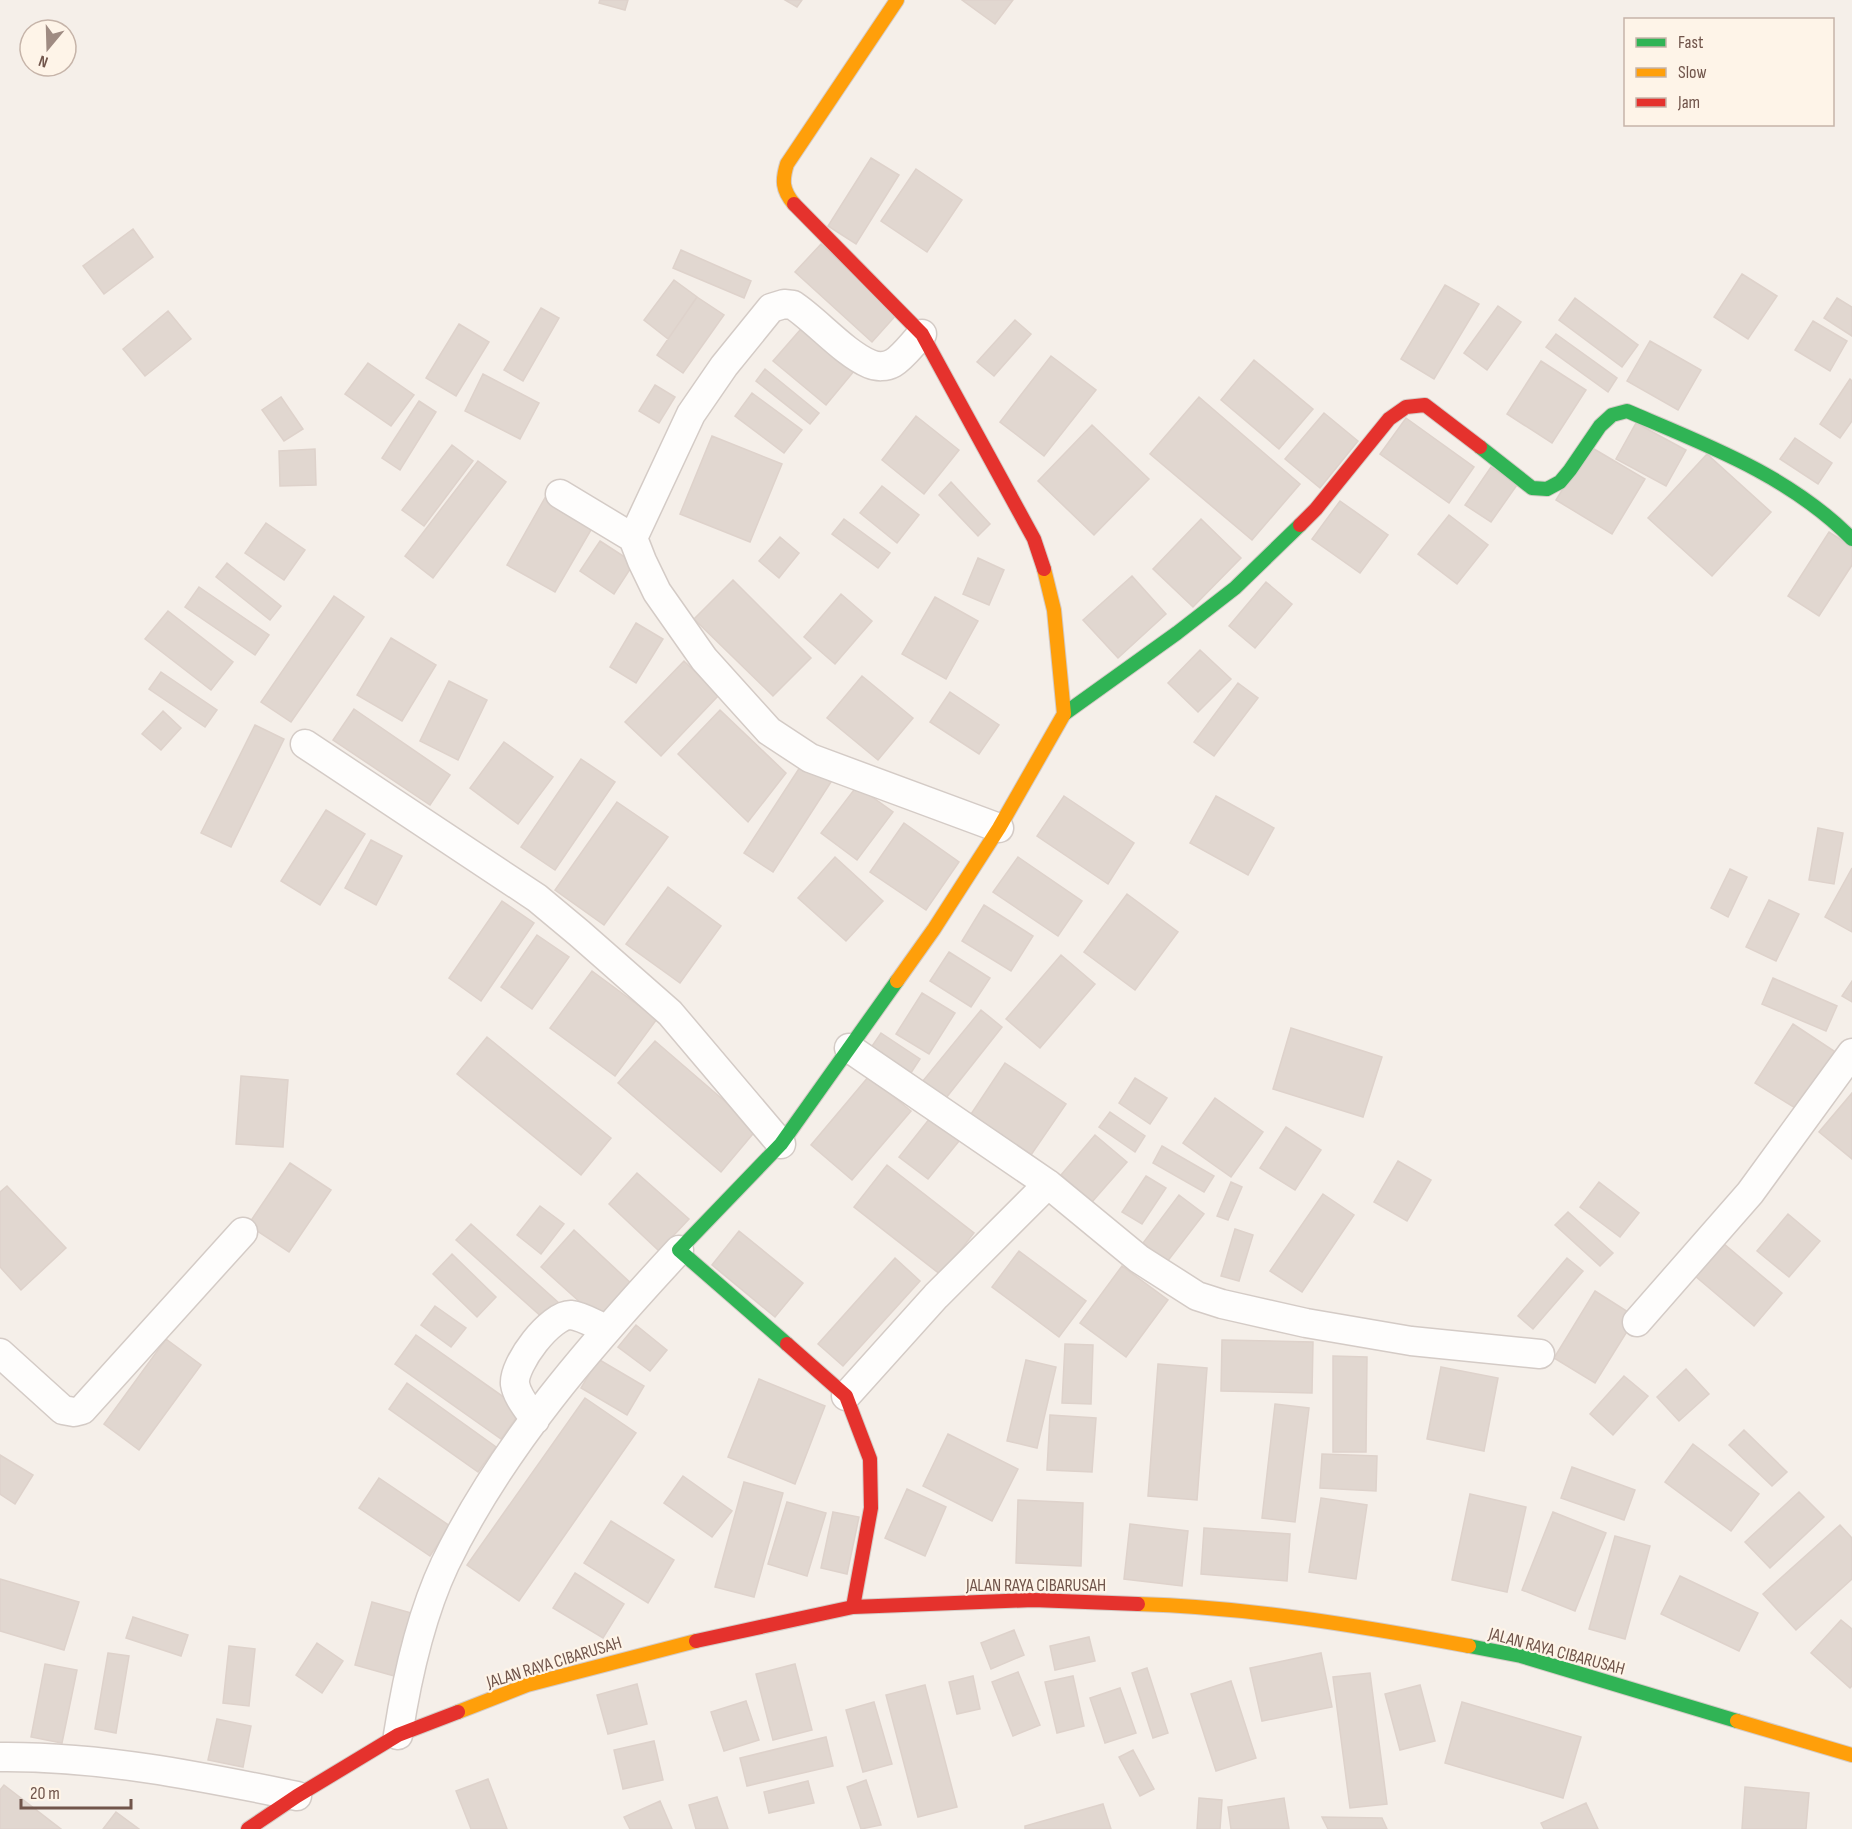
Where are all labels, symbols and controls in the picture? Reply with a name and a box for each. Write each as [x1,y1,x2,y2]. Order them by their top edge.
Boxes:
north arrow [18,18,78,78]
legend [1624,18,1834,126]
text: Fast [1678,32,1704,53]
text: N [36,50,51,71]
text: Slow [1678,62,1707,83]
text: Jam [1677,92,1700,113]
street label: JALAN RAYA CIBARUSAH [965,1575,1106,1596]
street label: JALAN RAYA CIBARUSAH [1486,1623,1627,1680]
street label: JALAN RAYA CIBARUSAH [483,1632,624,1693]
scale bar [21,1772,130,1810]
text: 20 m [30,1783,60,1804]

